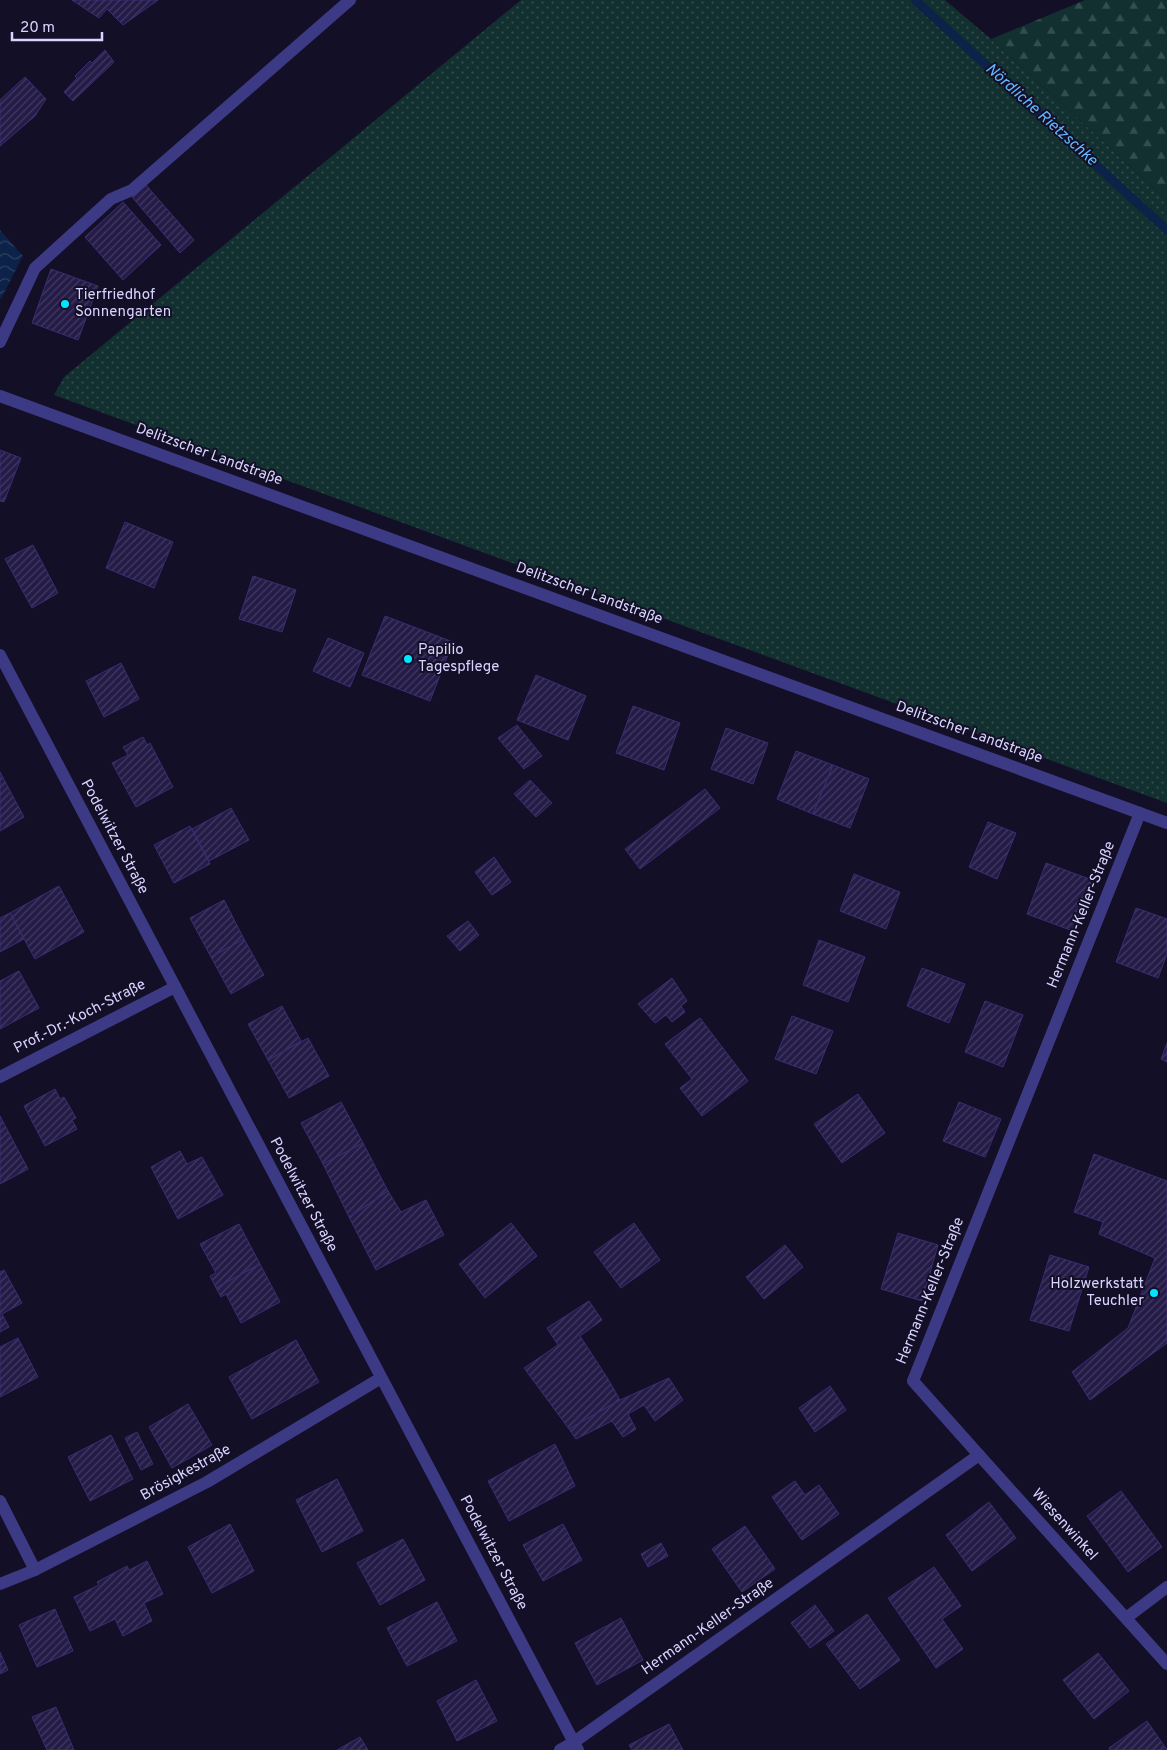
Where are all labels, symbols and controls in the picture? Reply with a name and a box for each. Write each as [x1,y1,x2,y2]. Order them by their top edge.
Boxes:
scale bar [12,10,102,42]
text: 20 m [20,19,55,38]
water label: Nördliche Rietzschke [981,59,1102,171]
place label: Tierfriedhof Sonnengarten [75,286,171,322]
marker: Tierfriedhof Sonnengarten [59,298,71,310]
street label: Delitzscher Landstraße [133,420,285,490]
street label: Delitzscher Landstraße [513,559,665,629]
place label: Papilio Tagespflege [418,641,499,677]
marker: Papilio Tagespflege [402,653,414,665]
street label: Delitzscher Landstraße [893,698,1045,768]
street label: Podelwitzer Straße [76,776,152,898]
street label: Hermann-Keller-Straße [1044,839,1120,991]
street label: Prof.-Dr.-Koch-Straße [11,976,149,1058]
street label: Podelwitzer Straße [265,1134,341,1256]
street label: Hermann-Keller-Straße [893,1215,969,1367]
place label: Holzwerkstatt Teuchler [1050,1275,1144,1311]
marker: Holzwerkstatt Teuchler [1148,1287,1160,1299]
street label: Brösigkestraße [137,1440,235,1506]
street label: Wiesenwinkel [1027,1485,1101,1565]
street label: Podelwitzer Straße [455,1492,531,1614]
street label: Hermann-Keller-Straße [638,1574,778,1680]

